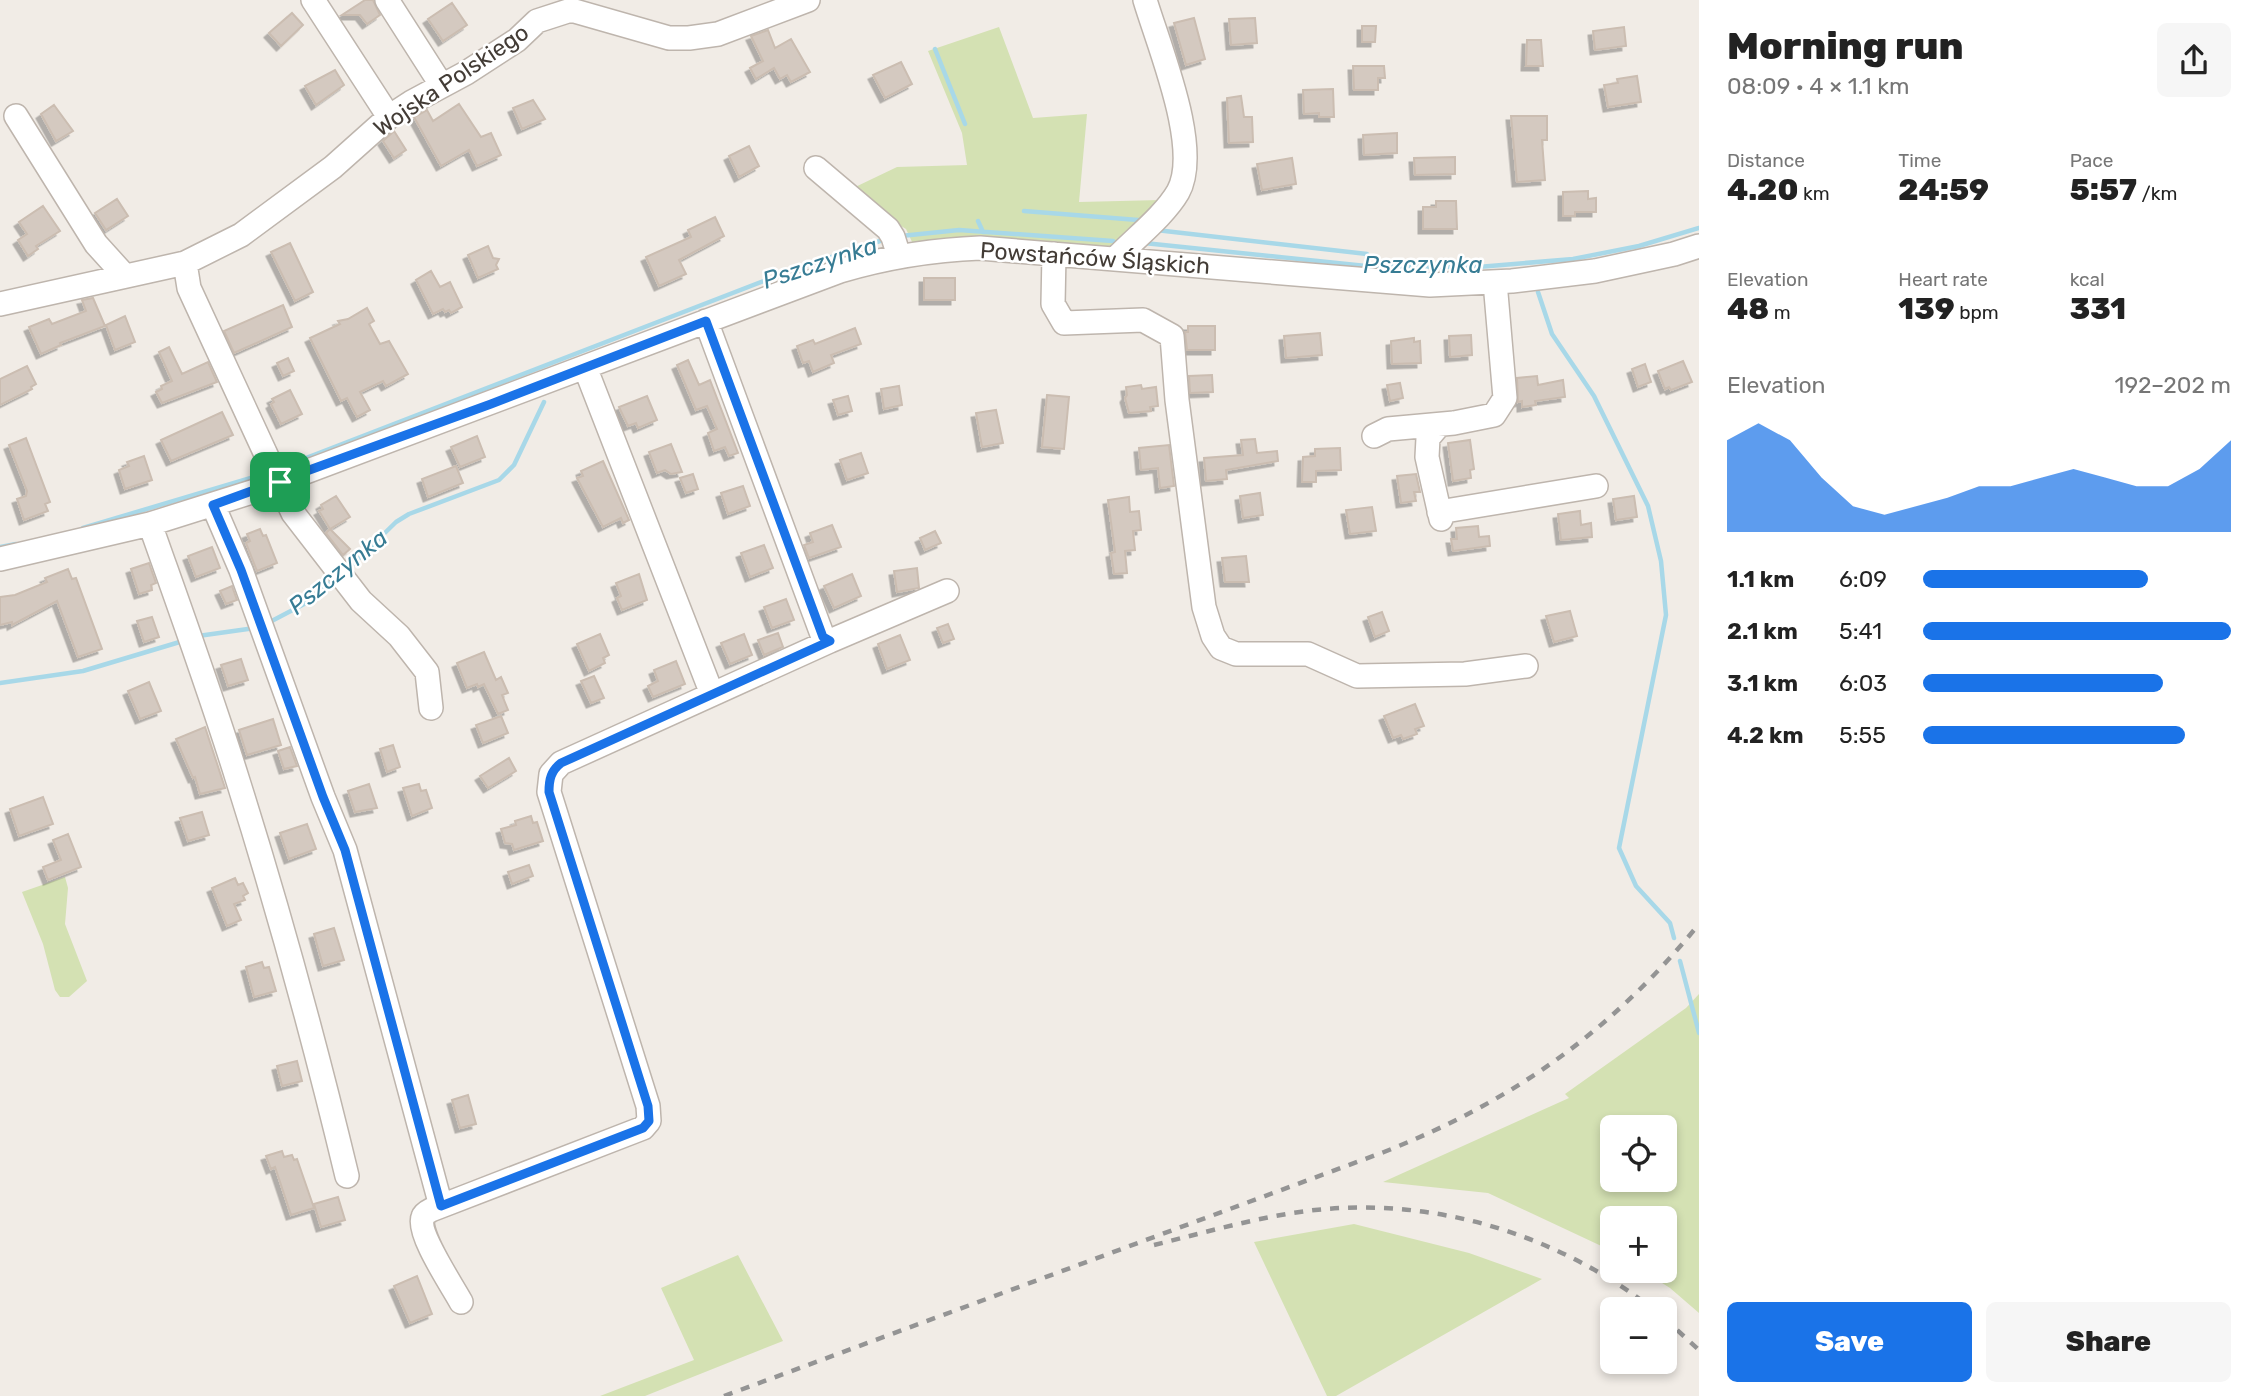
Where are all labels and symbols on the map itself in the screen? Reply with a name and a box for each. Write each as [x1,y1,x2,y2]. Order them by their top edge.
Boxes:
street label: Wojska Polskiego [368,18,534,142]
water label: Pszczynka [759,231,881,295]
street label: Powstańców Śląskich [979,236,1211,280]
water label: Pszczynka [1363,251,1483,279]
pin [250,452,310,512]
water label: Pszczynka [283,524,393,620]

